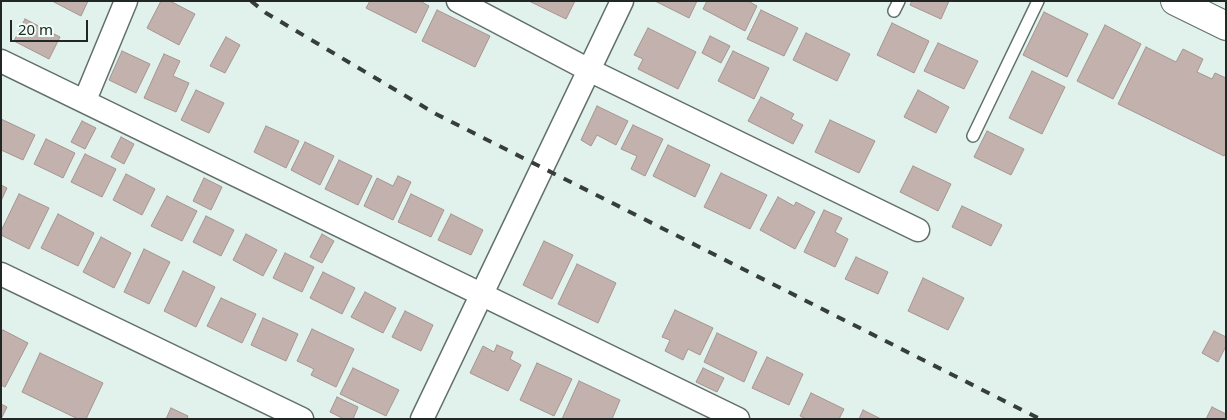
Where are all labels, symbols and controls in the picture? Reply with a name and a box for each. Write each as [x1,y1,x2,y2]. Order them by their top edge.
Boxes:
scale bar [12,10,90,42]
text: 20 m [18,19,53,39]

